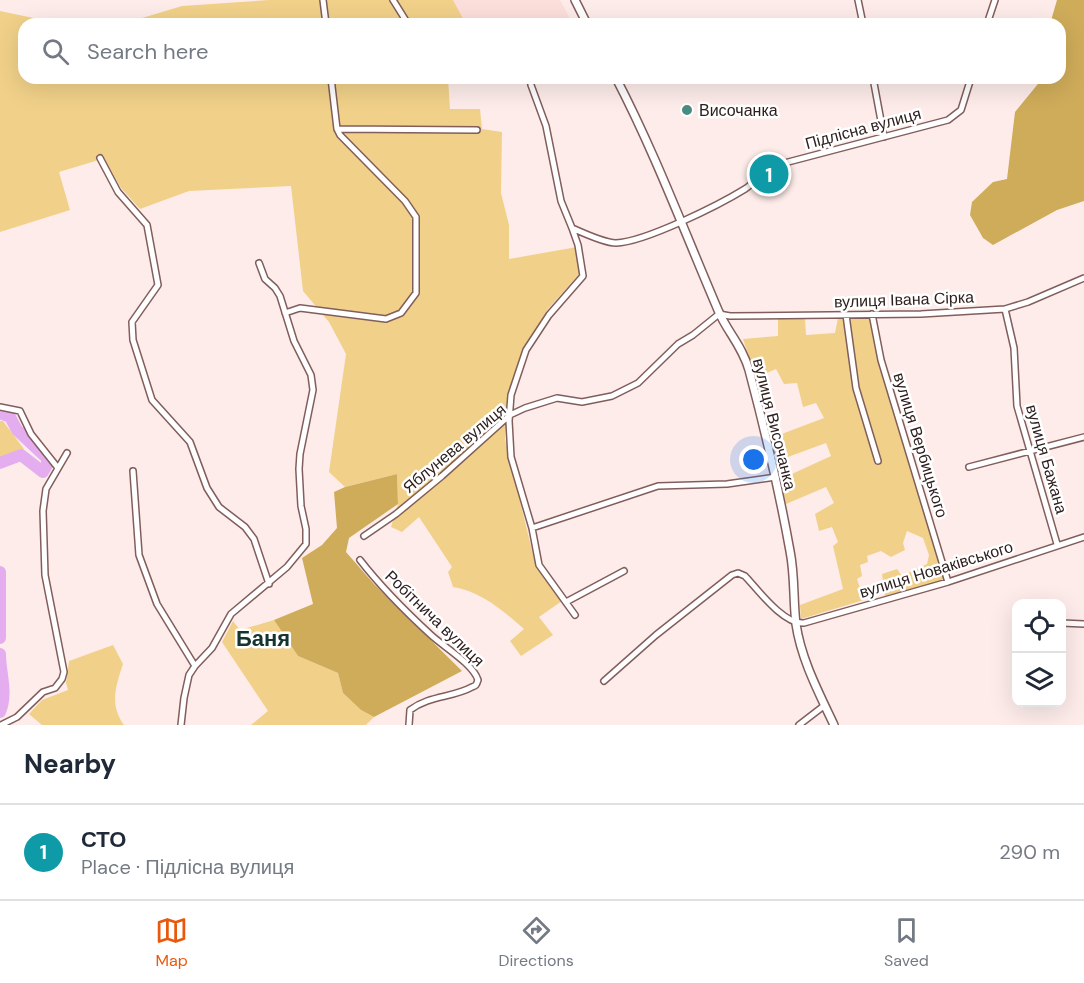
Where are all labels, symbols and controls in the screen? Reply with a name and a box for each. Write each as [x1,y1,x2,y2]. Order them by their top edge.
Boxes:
search box [18,18,1066,84]
icon: search [39,35,72,68]
text: Search here [87,37,208,66]
place label: Височанка [699,100,778,121]
marker: Височанка [680,103,694,117]
street label: Підлісна вулиця [803,103,923,154]
pin: 1 [750,152,788,196]
street label: вулиця Івана Сірка [834,287,974,312]
street label: вулиця Височанка [748,356,801,492]
street label: вулиця Вербицького [888,370,953,520]
street label: Яблунева вулиця [398,399,510,498]
street label: вулиця Бажана [1021,402,1072,516]
your location [739,445,768,474]
street label: вулиця Новаківського [857,536,1016,603]
street label: Робітнича вулиця [381,566,489,671]
map controls [1012,599,1066,707]
button: locate [1012,599,1066,653]
district label: Баня [236,624,290,653]
button: layers [1012,653,1066,707]
text: Nearby [24,747,116,781]
text: СТО [81,825,126,854]
text: 1 [40,839,47,865]
text: 290 m [999,839,1060,865]
text: Place · Підлісна вулиця [81,854,294,880]
tab: Map [155,914,188,971]
tab: Directions [498,914,574,971]
tab: Saved [884,914,929,971]

